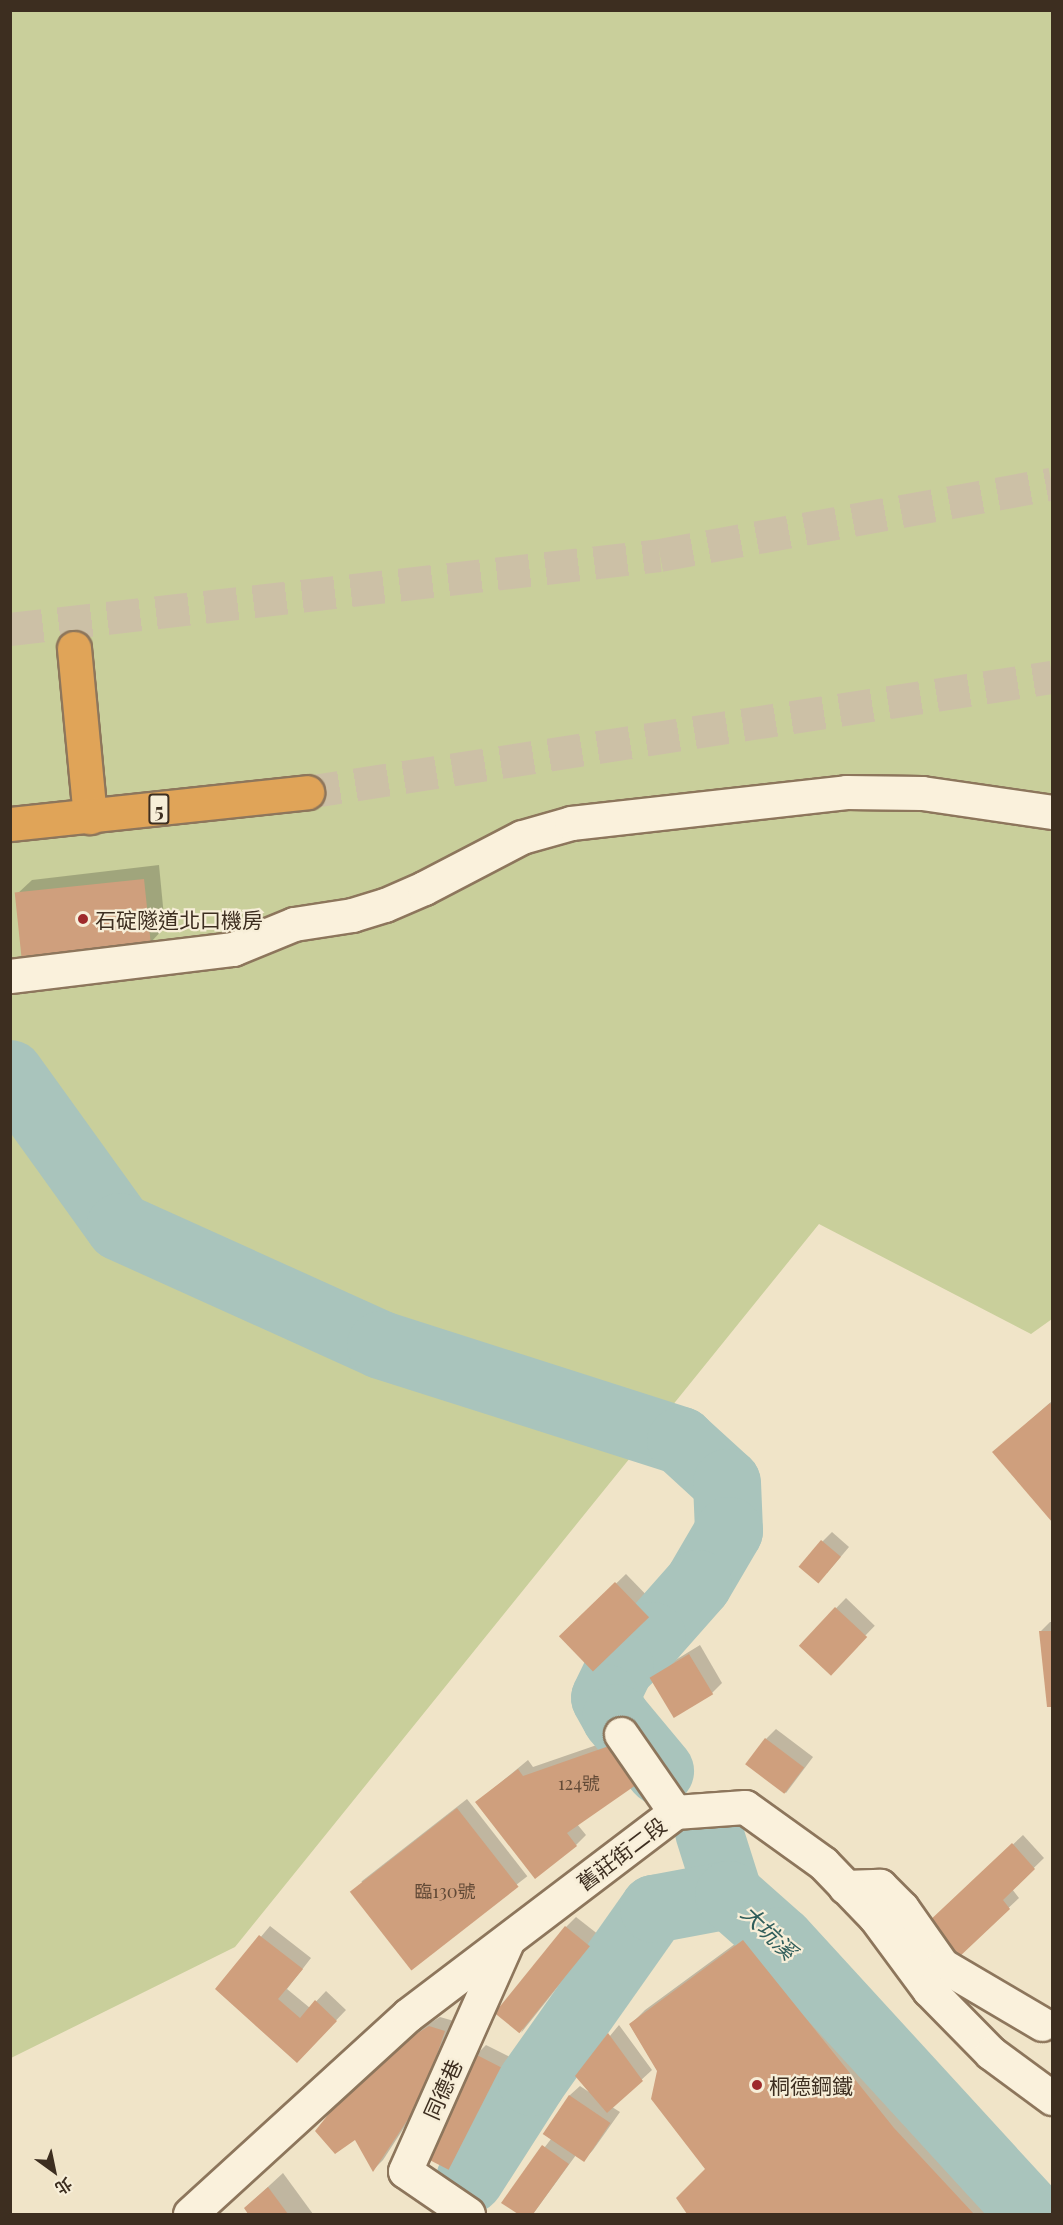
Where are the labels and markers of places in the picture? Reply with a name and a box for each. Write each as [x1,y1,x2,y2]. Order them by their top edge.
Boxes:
place label: 石碇隧道北口機房 [95,906,263,932]
marker: 石碇隧道北口機房 [76,912,90,926]
place label: 桐德鋼鐵 [769,2072,853,2098]
marker: 桐德鋼鐵 [750,2078,764,2092]

